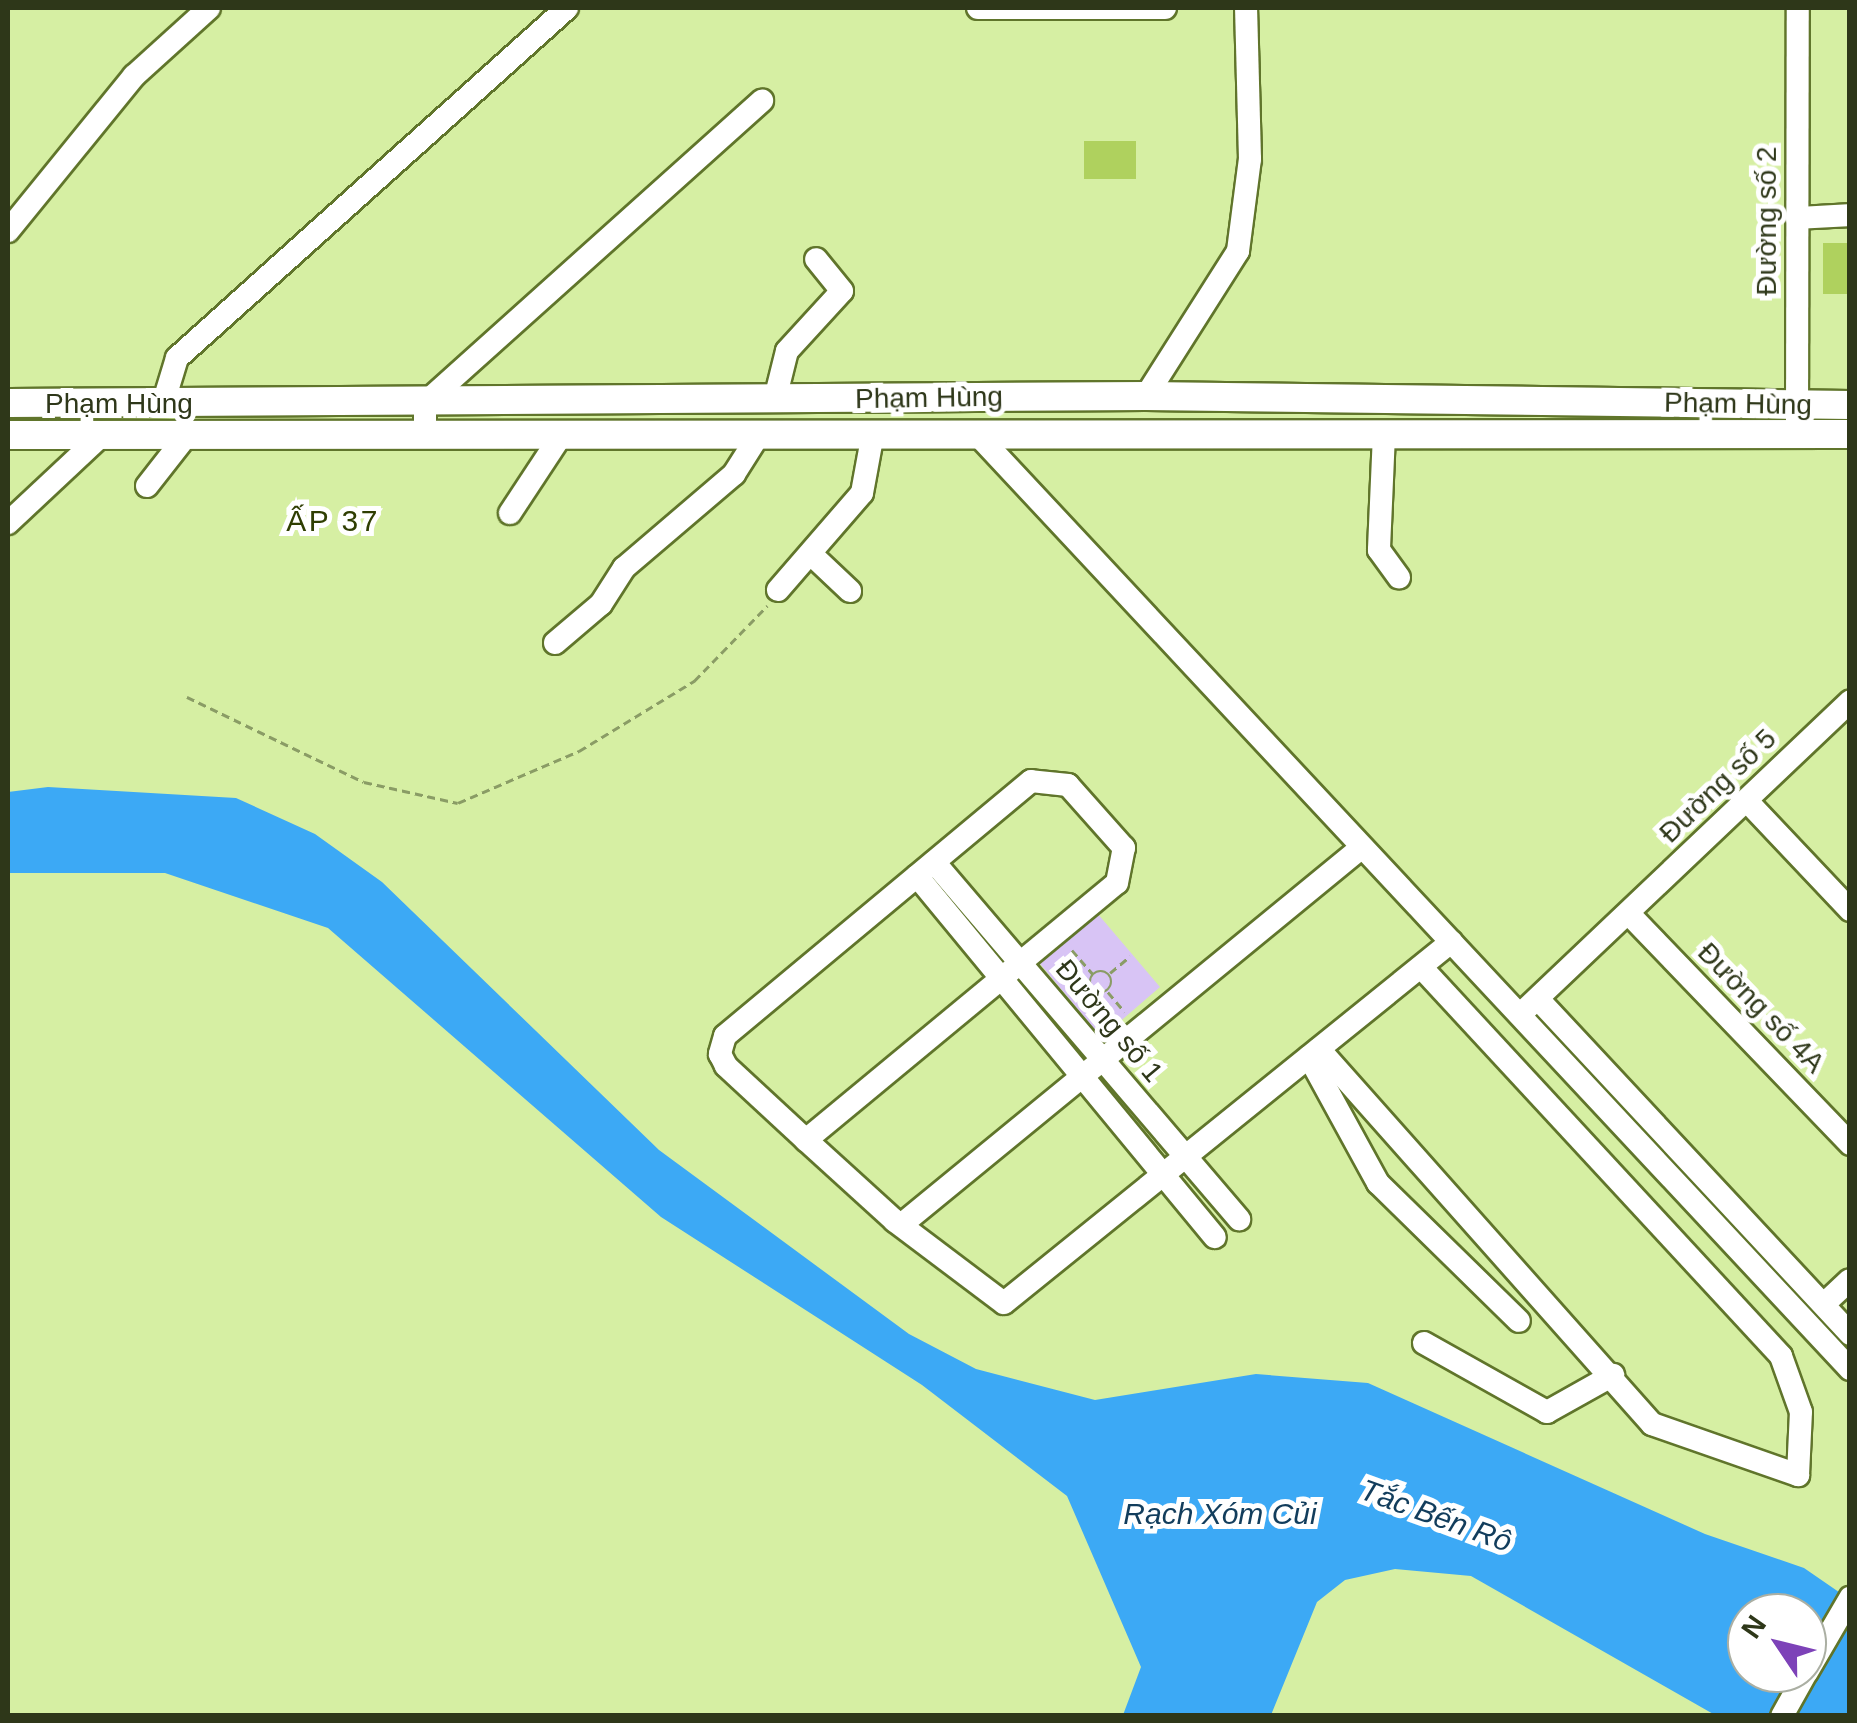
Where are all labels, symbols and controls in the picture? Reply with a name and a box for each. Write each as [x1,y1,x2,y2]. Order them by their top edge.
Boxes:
street label: Đường số 2 [1750,146,1784,296]
street label: Phạm Hùng [855,380,1003,416]
street label: Phạm Hùng [1664,386,1812,422]
street label: Phạm Hùng [45,387,193,421]
district label: ẤP 37 [286,503,380,539]
street label: Đường số 5 [1653,722,1783,850]
street label: Đường số 4A [1691,936,1831,1080]
street label: Đường số 1 [1048,953,1170,1089]
water label: Tắc Bến Rô [1355,1472,1517,1560]
water label: Rạch Xóm Củi [1123,1496,1317,1532]
north arrow [1727,1593,1827,1693]
text: N [1735,1609,1772,1644]

